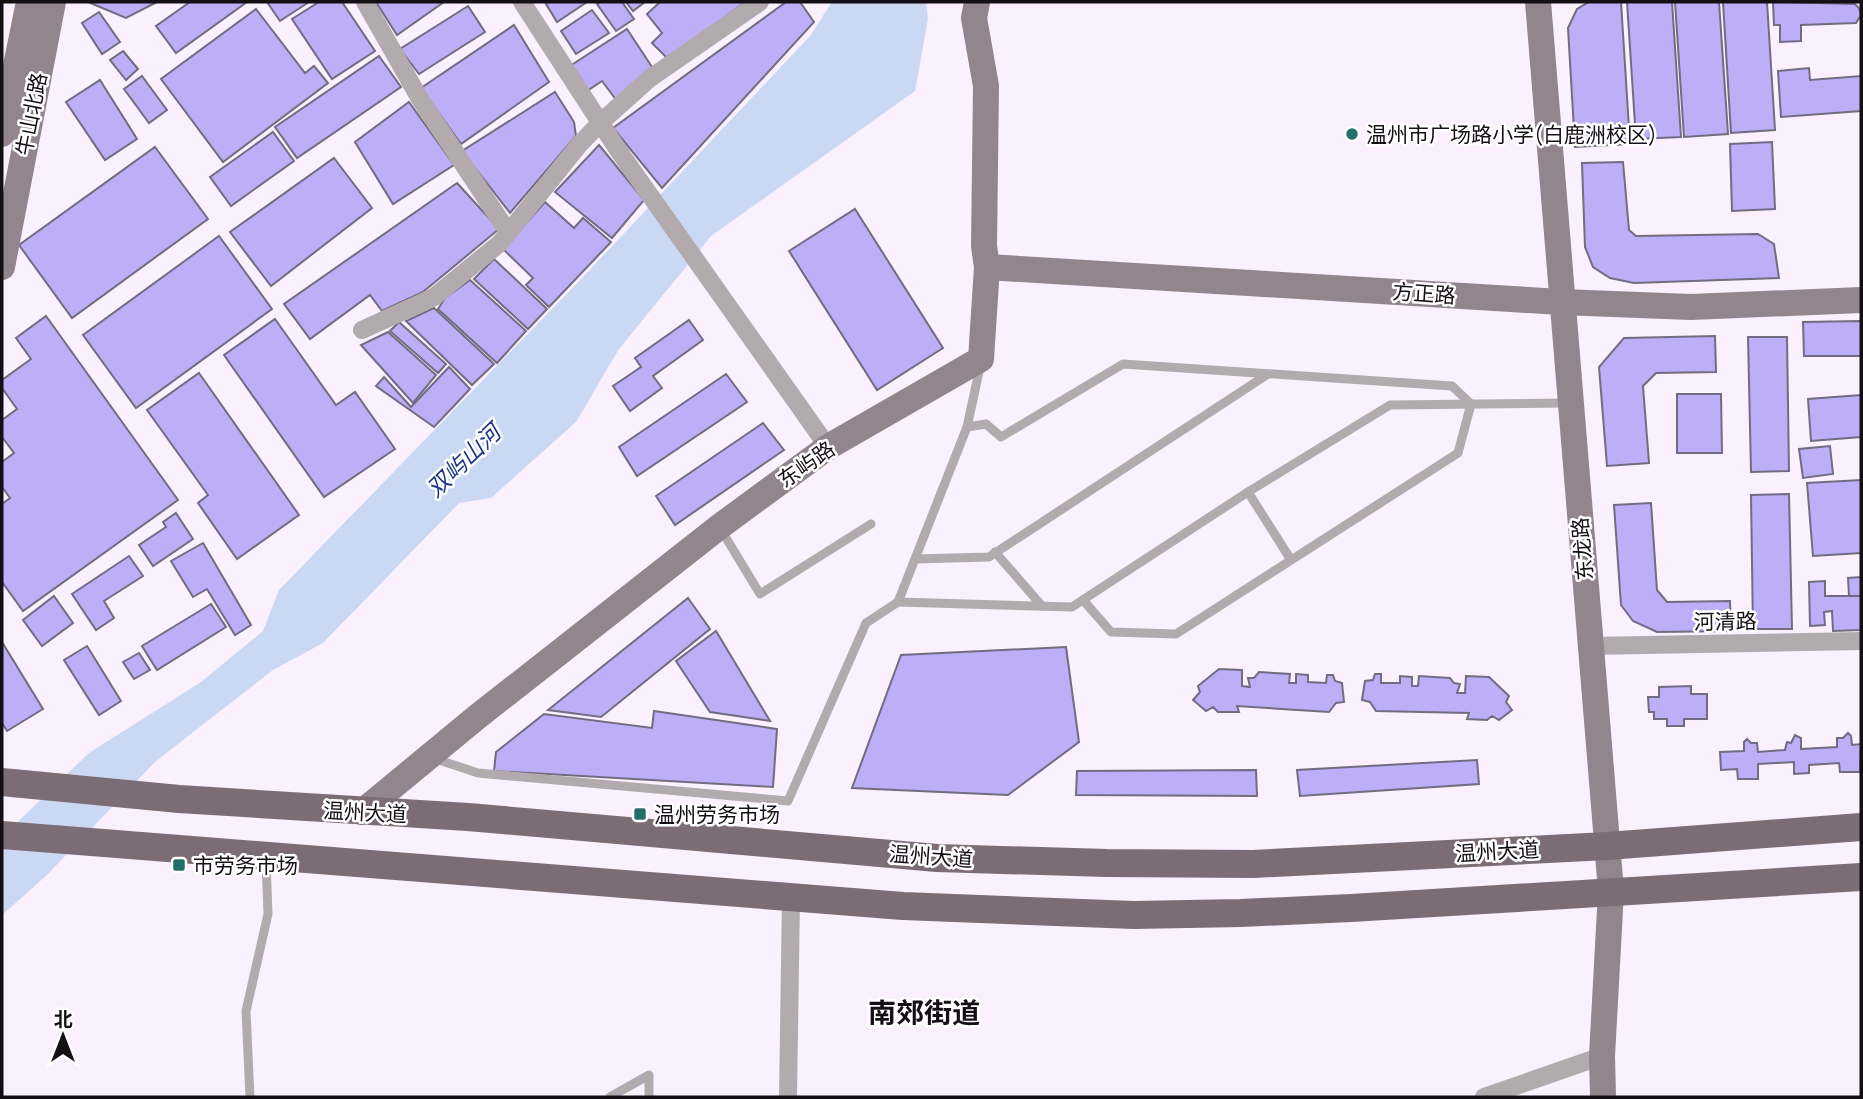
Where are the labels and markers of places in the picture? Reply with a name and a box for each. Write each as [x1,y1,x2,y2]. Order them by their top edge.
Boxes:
place label: 温州市广场路小学(白鹿洲校区) [1366,120,1657,148]
marker: 温州市广场路小学(白鹿洲校区) [1344,126,1360,142]
place label: 温州劳务市场 [654,800,780,828]
marker: 温州劳务市场 [632,806,648,822]
place label: 市劳务市场 [193,851,298,879]
marker: 市劳务市场 [171,857,187,873]

